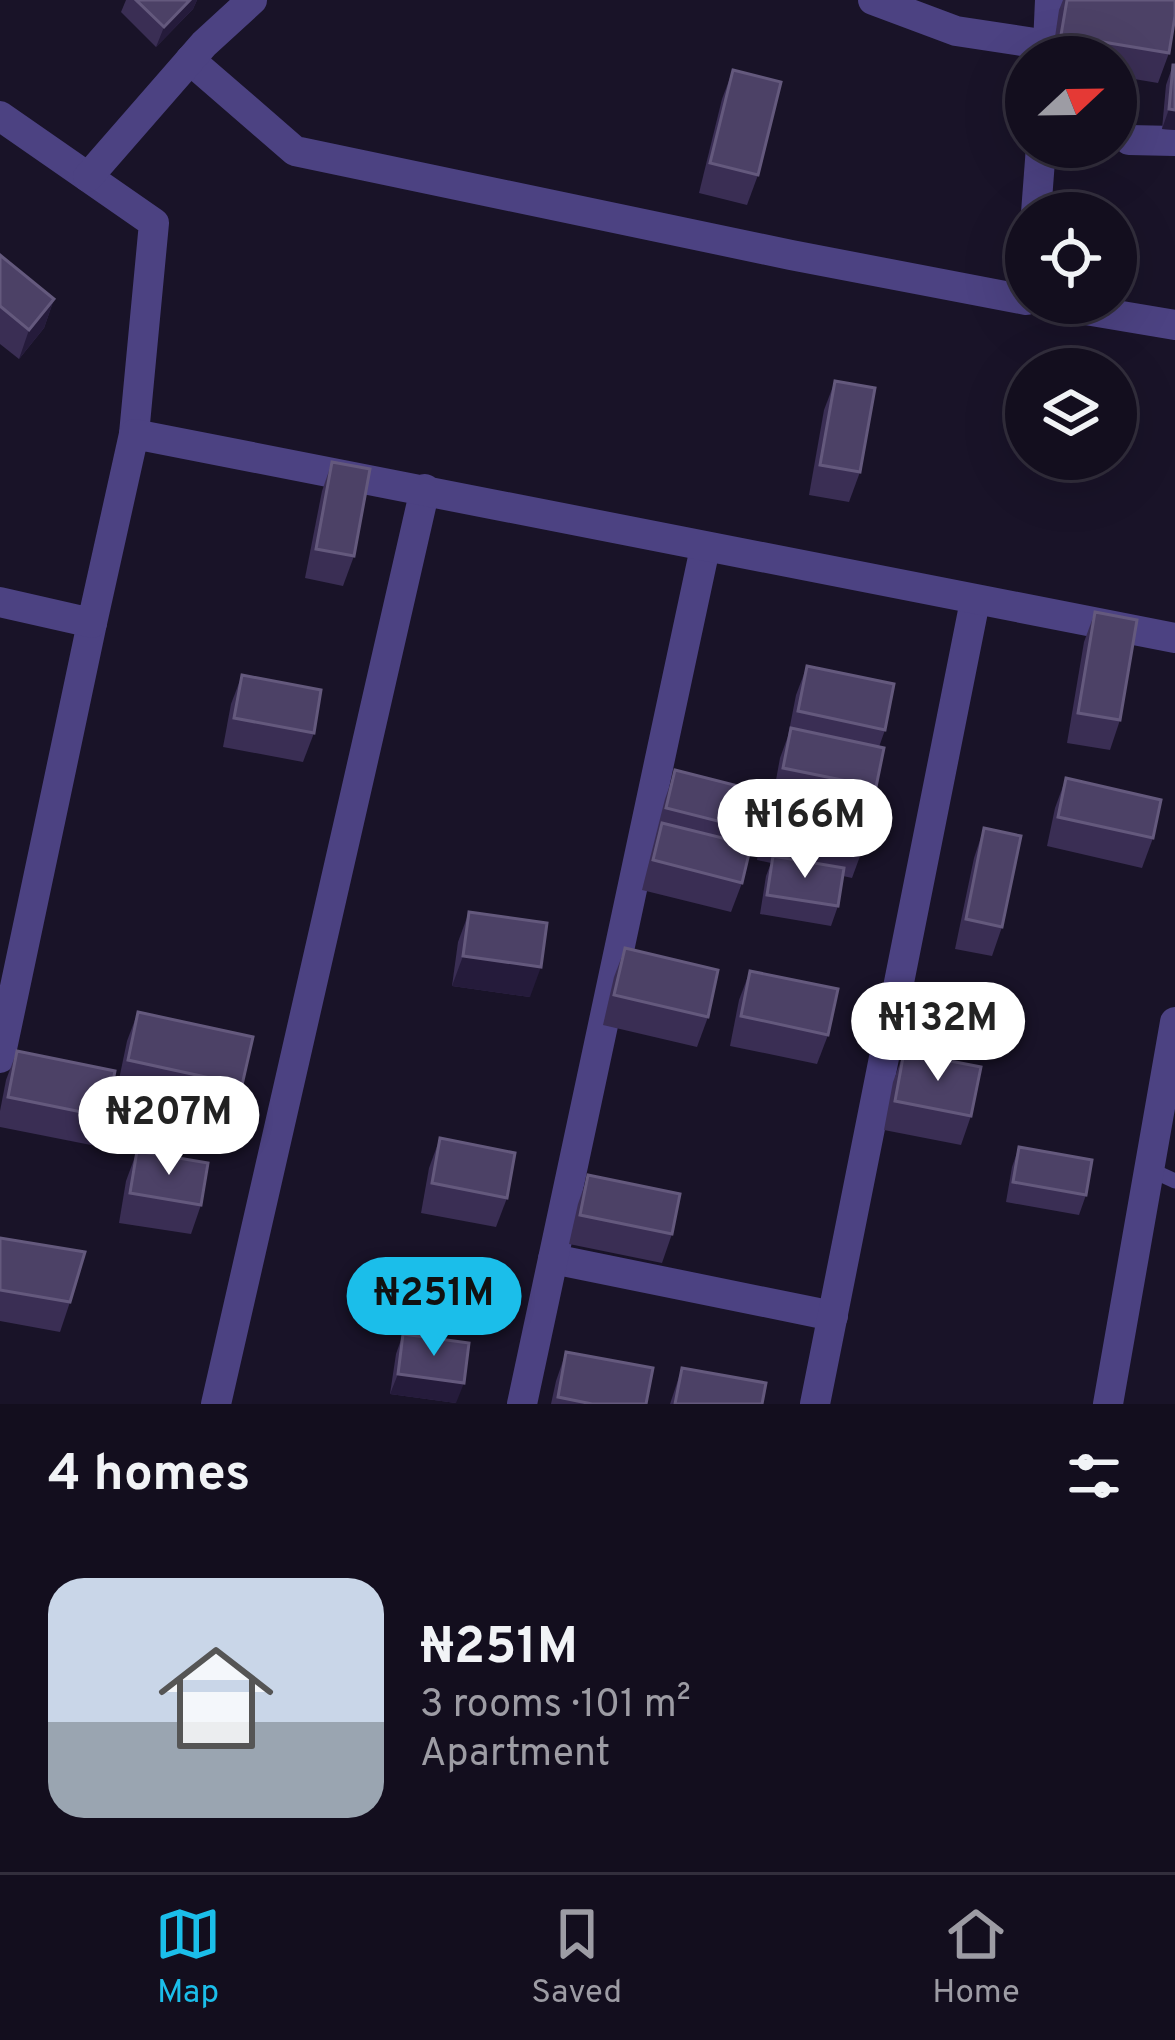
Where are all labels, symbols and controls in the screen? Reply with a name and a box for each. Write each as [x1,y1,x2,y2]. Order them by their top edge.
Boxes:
north arrow [1005,36,1137,168]
map controls [1005,36,1137,480]
button: locate [1005,192,1137,324]
button: layers [1005,348,1137,480]
pin: ₦166M [721,779,889,881]
text: ₦166M [744,793,866,842]
pin: ₦132M [854,982,1022,1084]
text: ₦132M [878,996,998,1045]
pin: ₦207M [85,1076,253,1178]
text: ₦207M [105,1090,233,1139]
pin: ₦251M [350,1257,518,1359]
text: ₦251M [374,1271,494,1320]
icon: filters [1061,1443,1127,1509]
text: 4 homes [48,1444,250,1509]
text: ₦251M [420,1617,578,1682]
icon: home [144,1626,288,1770]
text: 3 rooms · 101 m² [420,1682,691,1731]
text: Apartment [420,1731,610,1780]
tab: Map [155,1901,221,2015]
tab: Saved [531,1901,622,2015]
tab: Home [932,1901,1020,2015]

